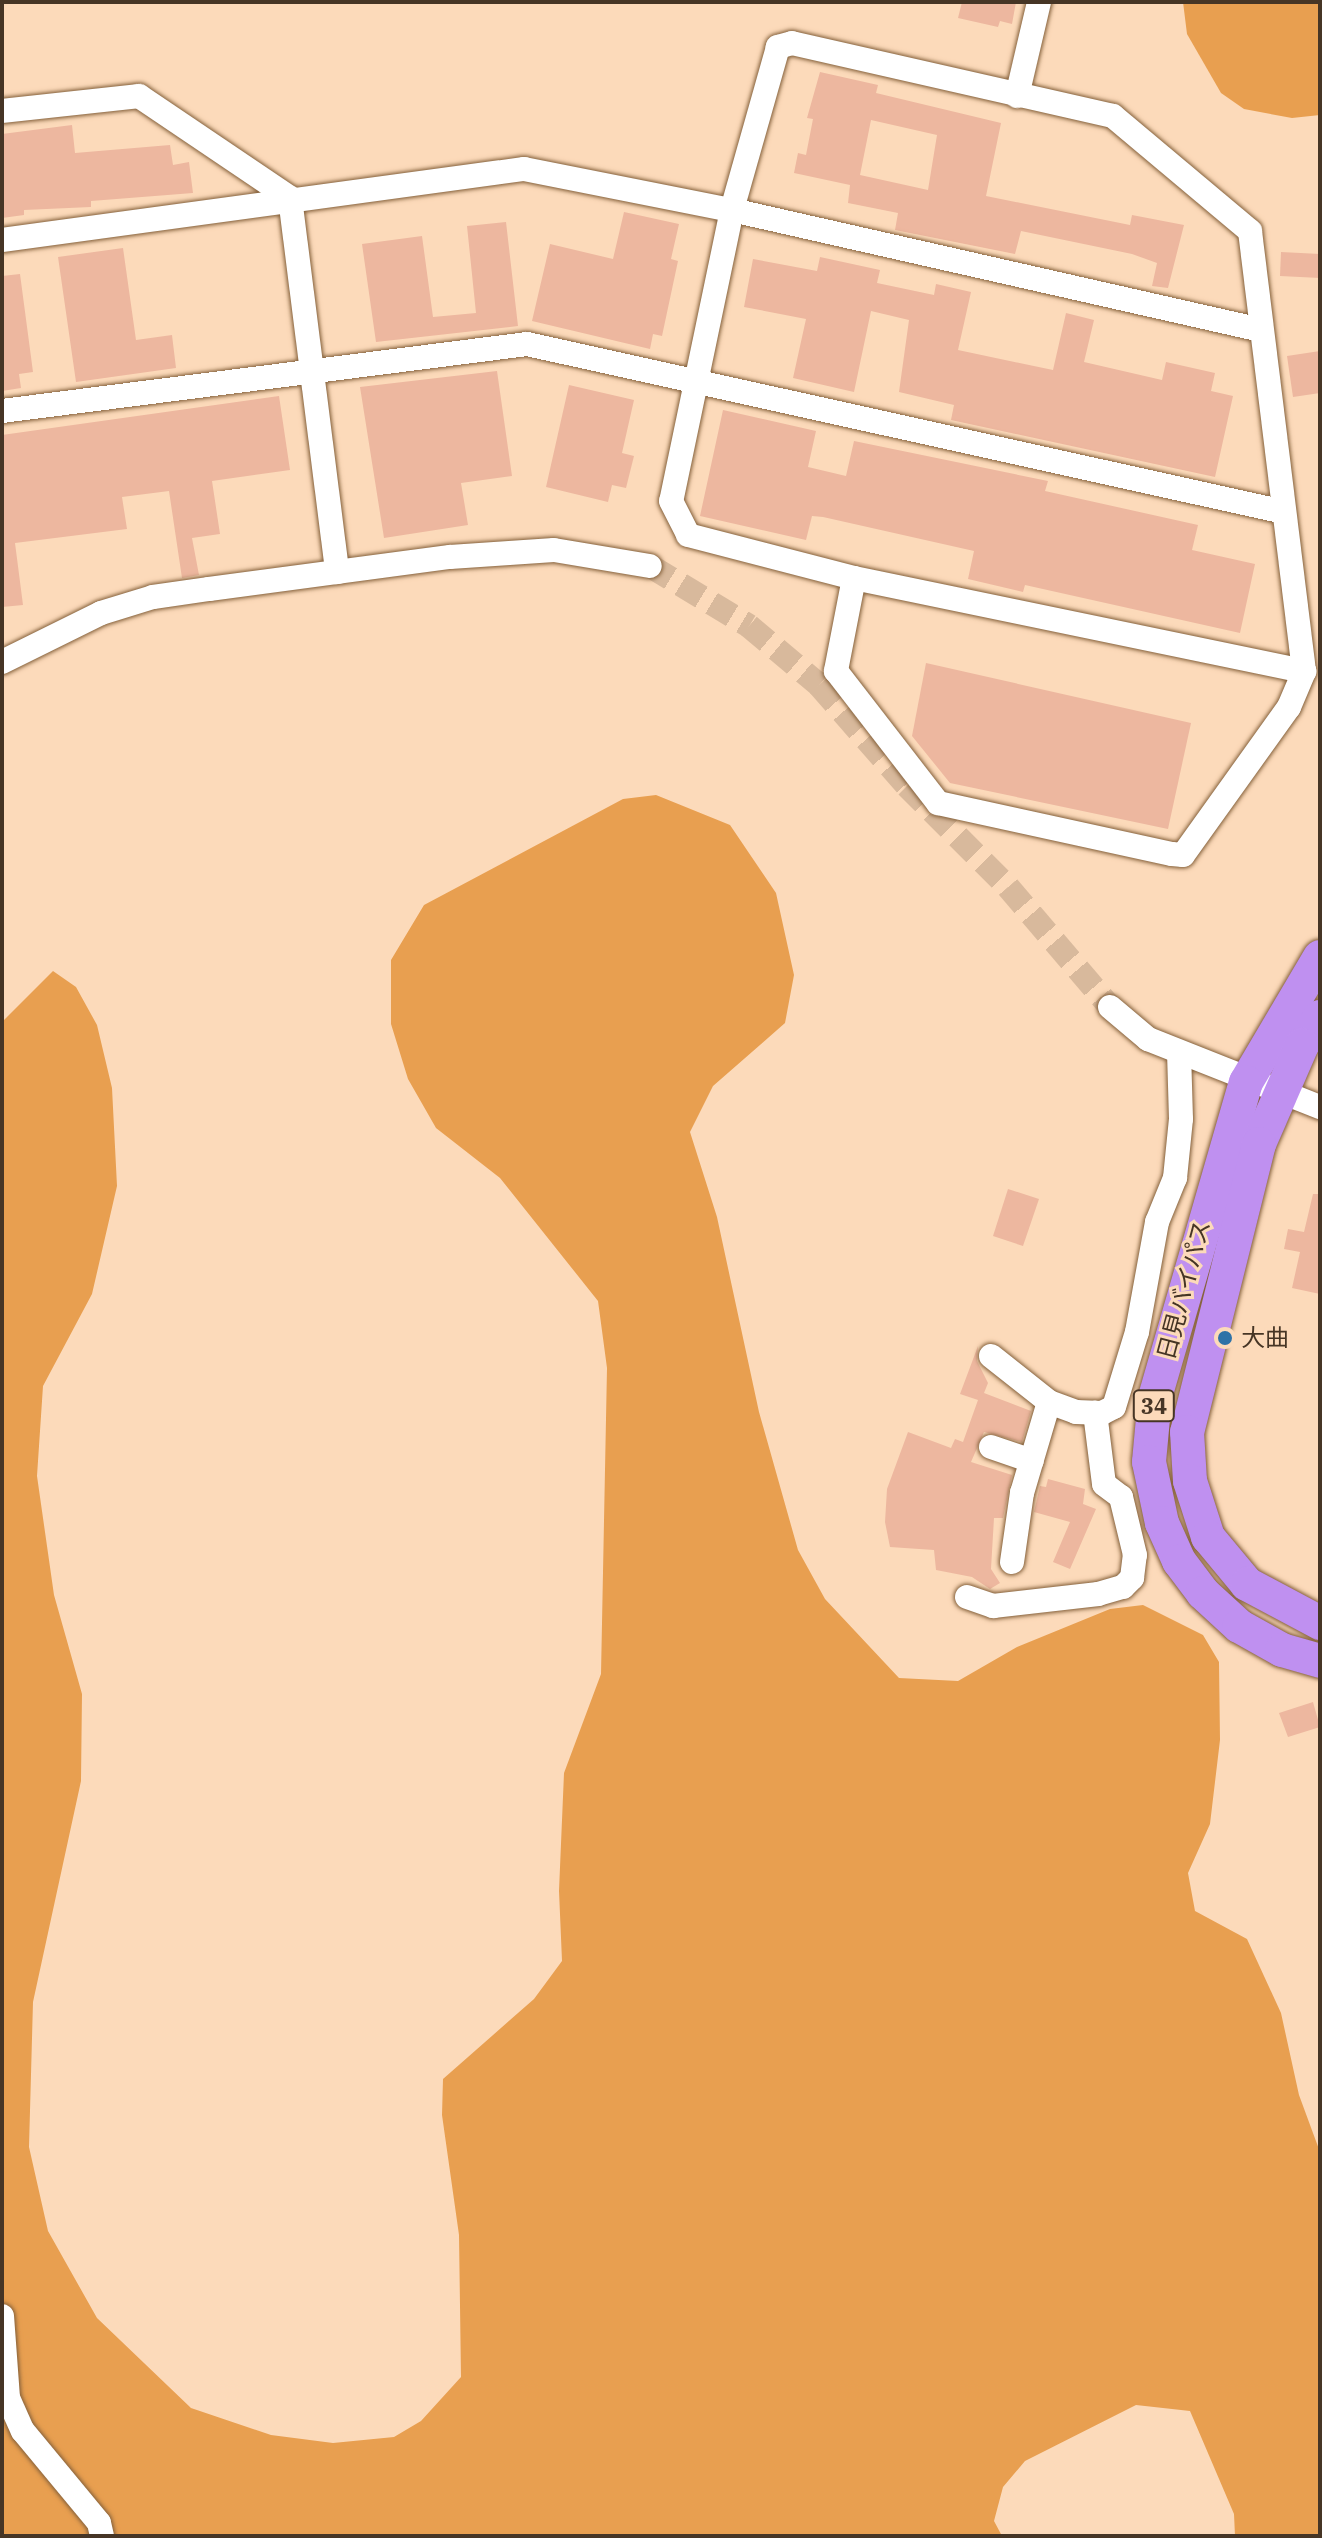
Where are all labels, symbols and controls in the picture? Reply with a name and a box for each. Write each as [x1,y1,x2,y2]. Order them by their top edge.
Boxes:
street label: 日見バイパス [1151,1217,1217,1363]
place label: 大曲 [1241,1324,1289,1352]
marker: 大曲 [1216,1329,1234,1347]
road number: 34 [1132,1388,1176,1424]

